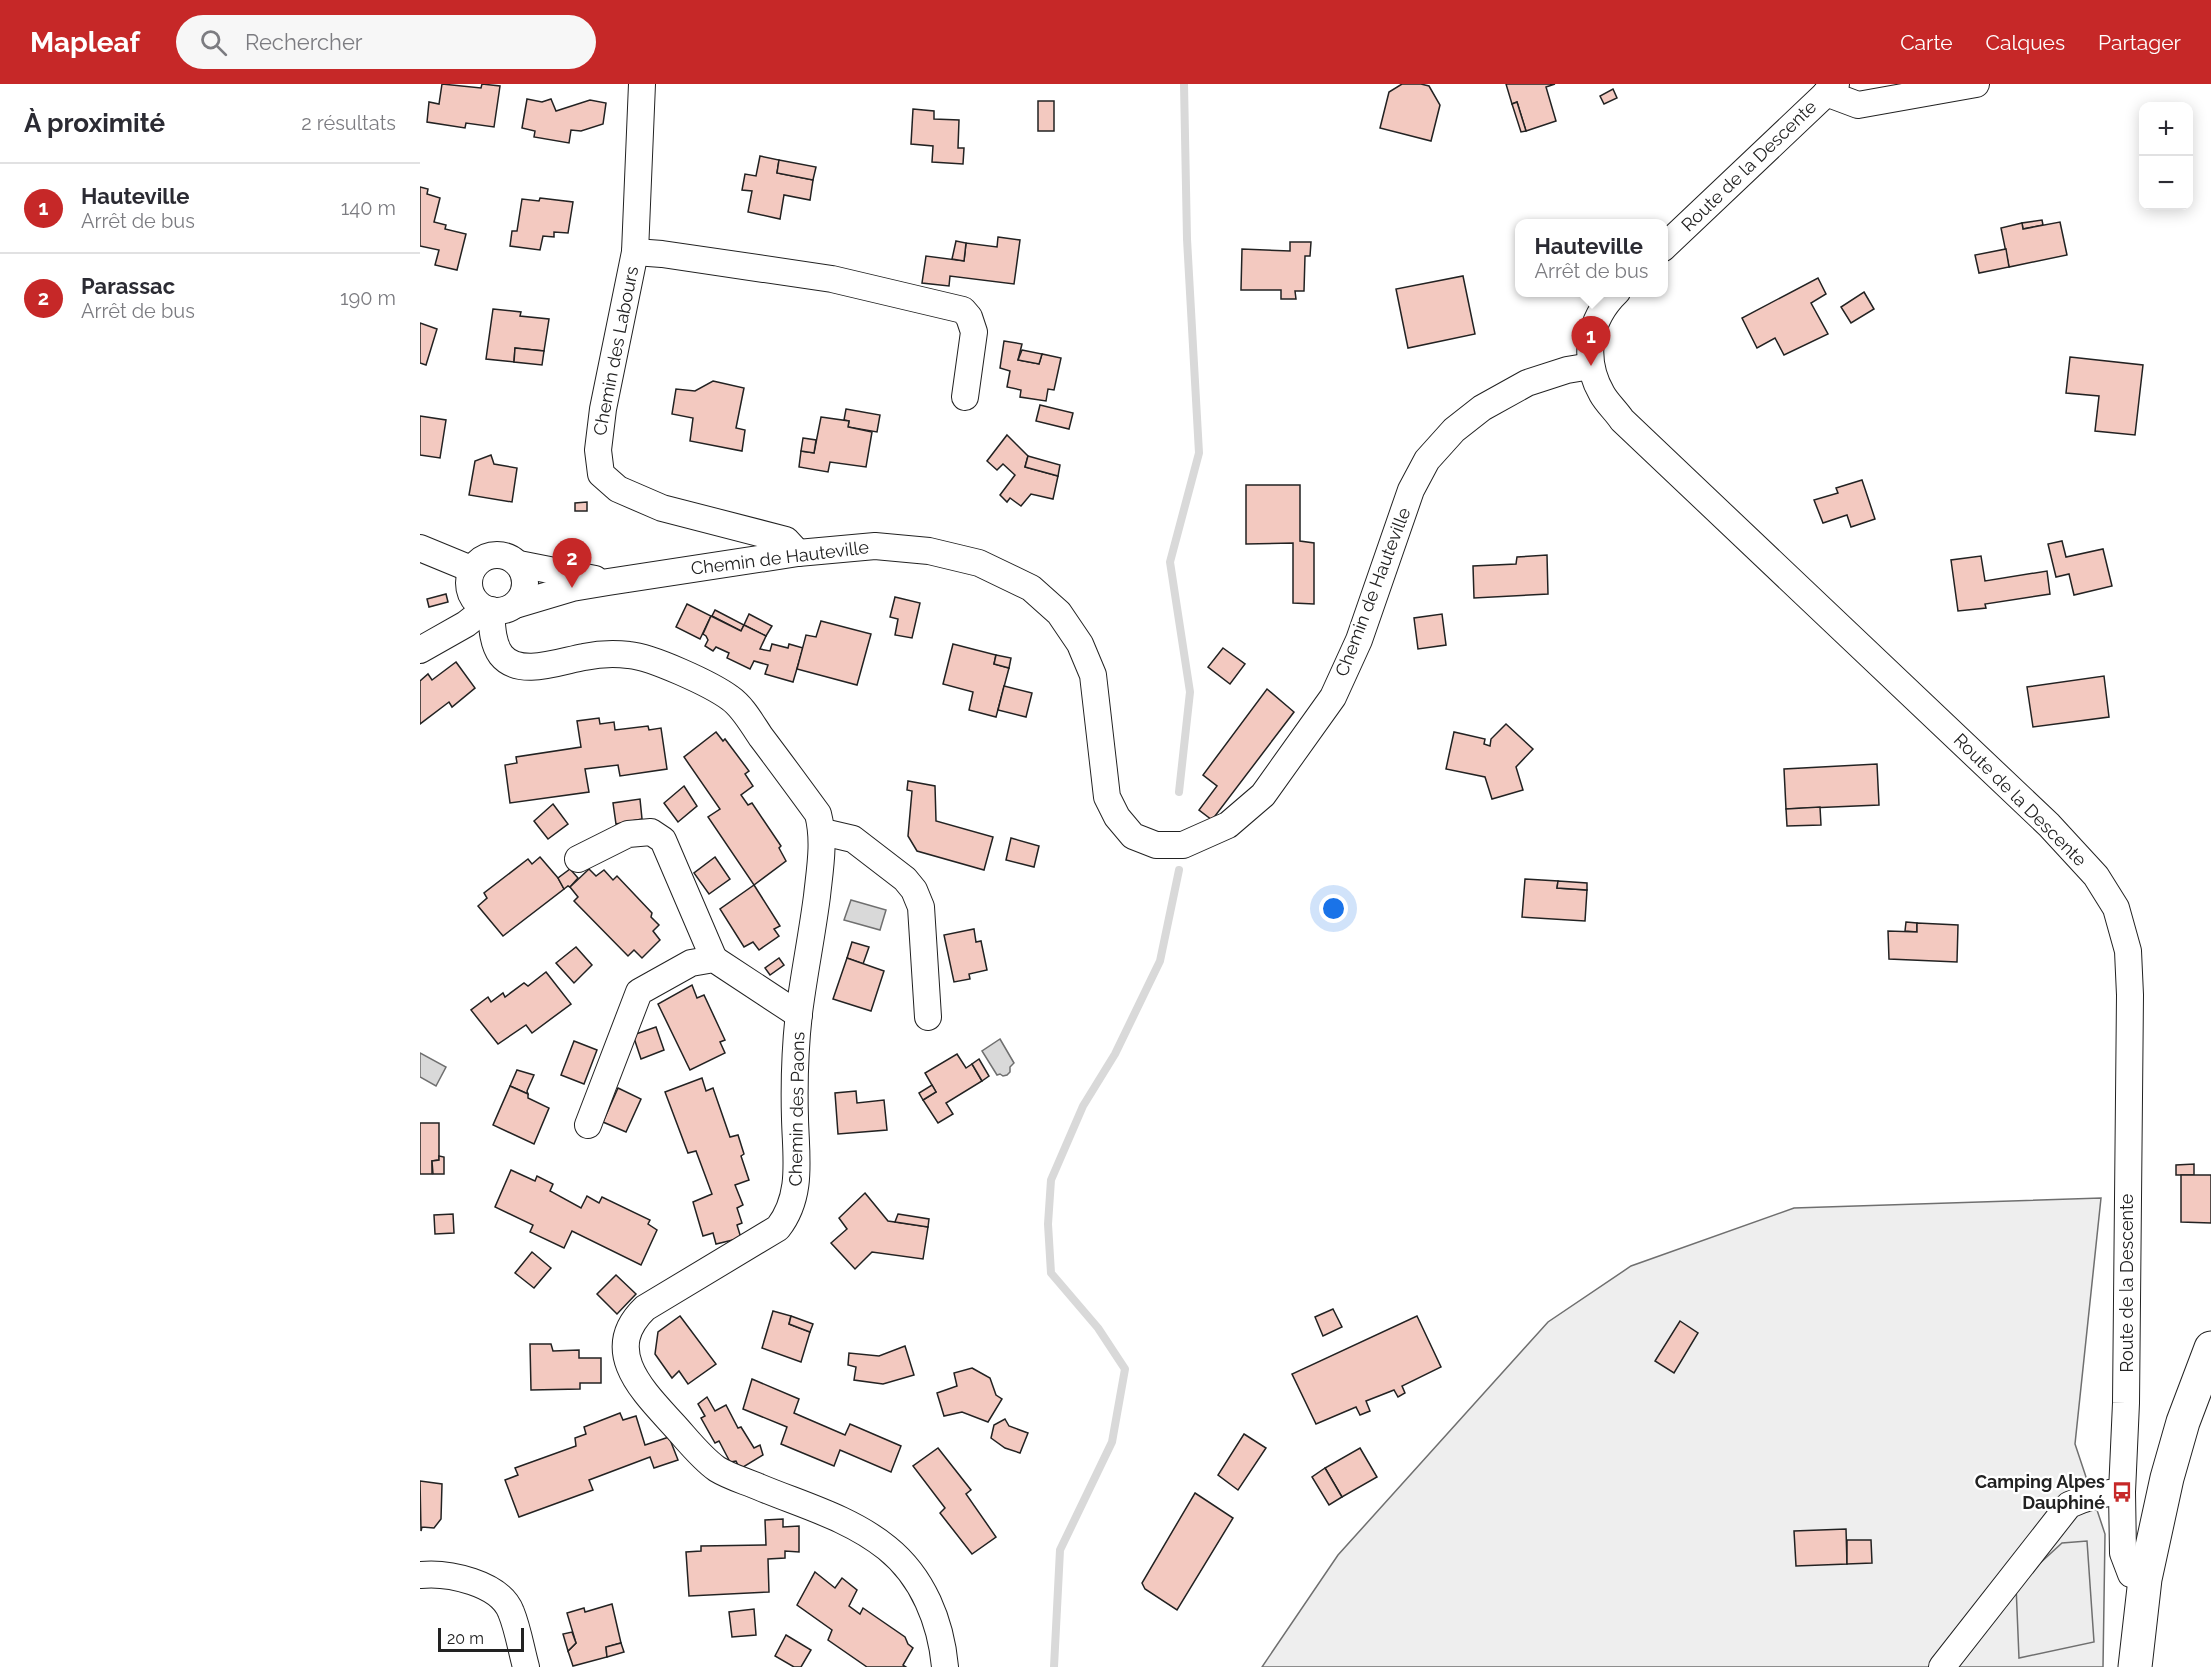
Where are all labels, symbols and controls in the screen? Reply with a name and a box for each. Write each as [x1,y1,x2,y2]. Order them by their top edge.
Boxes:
search box [176,15,596,69]
text: Mapleaf [30,26,140,59]
icon: search [197,26,230,59]
text: Rechercher [245,29,363,55]
text: Carte [1900,30,1953,55]
text: Calques [1986,30,2065,55]
text: Partager [2098,30,2181,55]
street label: Route de la Descente [1677,96,1821,235]
map controls [2139,102,2193,210]
button: + [2139,102,2193,156]
text: À proximité [24,108,165,138]
text: 2 résultats [301,111,396,135]
button: − [2139,156,2193,210]
text: Hauteville [81,183,189,209]
text: 1 [39,196,48,220]
text: 140 m [341,196,396,220]
text: Arrêt de bus [81,209,195,233]
popup [1515,219,1668,297]
text: Hauteville [1535,233,1643,259]
text: Arrêt de bus [1535,259,1648,283]
street label: Chemin des Labours [589,264,642,437]
text: Parassac [81,273,175,299]
text: 2 [38,286,49,310]
text: 190 m [340,286,396,310]
text: Arrêt de bus [81,299,195,323]
pin: 1 [1572,316,1610,366]
street label: Chemin de Hauteville [1331,504,1415,679]
street label: Chemin de Hauteville [690,536,871,579]
pin: 2 [552,538,592,588]
street label: Route de la Descente [1950,729,2091,871]
your location [1319,894,1348,923]
street label: Chemin des Paons [785,1031,808,1187]
street label: Route de la Descente [2116,1193,2137,1372]
place label: Camping Alpes Dauphiné [1975,1471,2105,1513]
bus stop icon: Camping Alpes Dauphiné [2110,1480,2134,1504]
scale bar [438,1625,524,1652]
text: 20 m [447,1629,484,1648]

